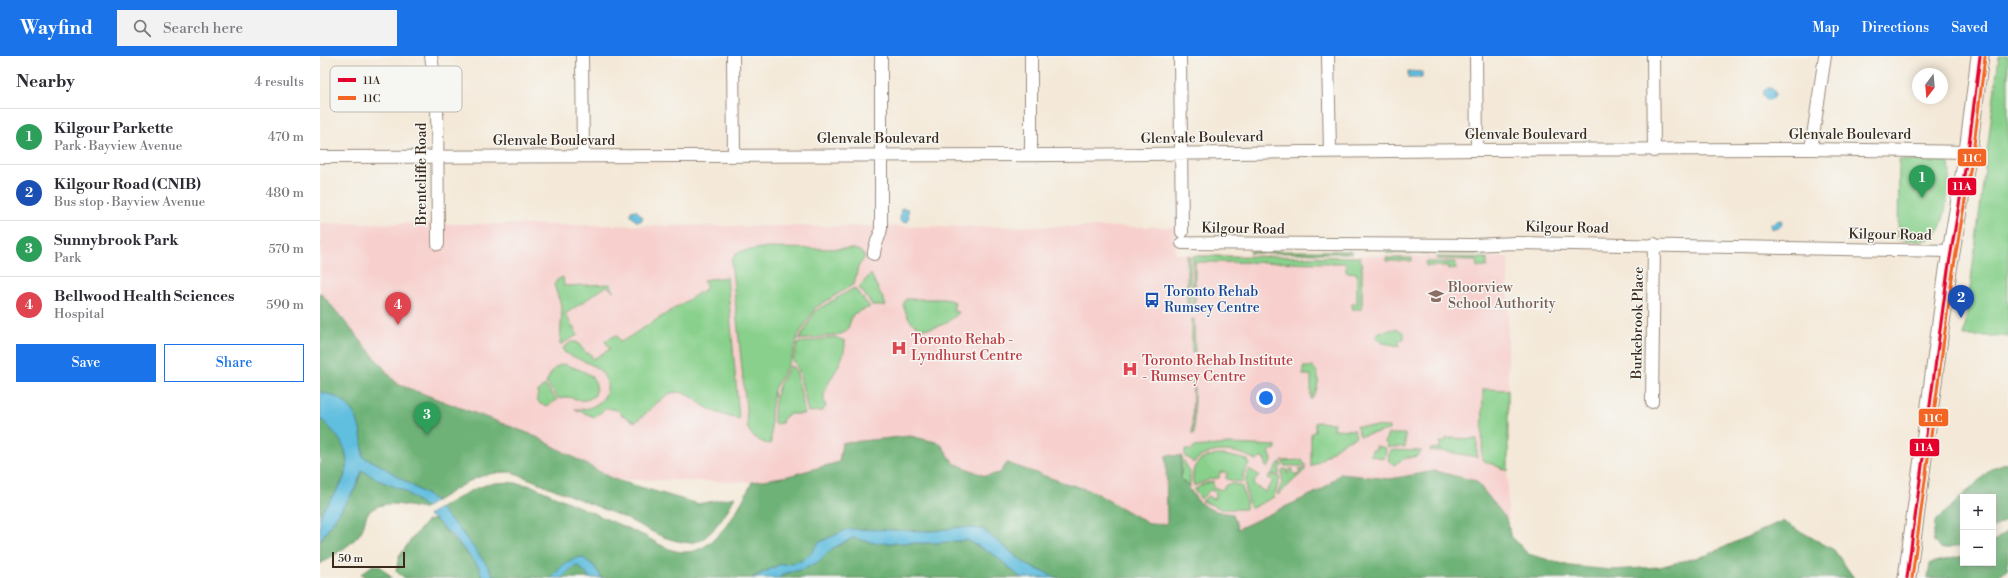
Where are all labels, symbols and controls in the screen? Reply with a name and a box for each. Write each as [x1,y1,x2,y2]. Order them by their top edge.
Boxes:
search box [117,10,397,46]
text: Wayfind [20,16,93,40]
icon: search [131,17,153,39]
text: Search here [163,19,243,38]
text: Map [1812,19,1840,37]
text: Directions [1862,19,1929,37]
text: Saved [1951,19,1988,37]
legend [330,66,462,112]
north arrow [1912,68,1948,104]
text: Nearby [16,71,75,93]
text: 4 results [254,74,304,90]
text: 11A [363,74,381,88]
text: 11C [363,92,380,106]
text: Kilgour Parkette [54,119,173,138]
street label: Brentcliffe Road [413,123,431,226]
street label: Glenvale Boulevard [1465,126,1587,144]
street label: Glenvale Boulevard [1789,126,1911,144]
street label: Glenvale Boulevard [1141,128,1263,148]
text: 1 [26,129,32,145]
text: 470 m [268,129,304,145]
street label: Glenvale Boulevard [817,130,939,148]
street label: Glenvale Boulevard [493,132,615,150]
text: Park · Bayview Avenue [54,138,182,154]
line badge: 11C [1957,148,1987,167]
text: 11C [1963,152,1982,166]
pin: 1 [1909,165,1935,198]
text: Kilgour Road (CNIB) [54,175,201,194]
line badge: 11A [1947,177,1977,196]
text: 11A [1953,180,1973,194]
text: 2 [25,185,33,201]
text: 480 m [266,185,304,201]
text: Bus stop · Bayview Avenue [54,194,205,210]
street label: Kilgour Road [1525,218,1609,238]
street label: Kilgour Road [1201,219,1285,239]
street label: Kilgour Road [1848,225,1932,245]
text: Sunnybrook Park [54,231,179,250]
text: 3 [25,241,33,257]
text: 570 m [268,241,304,257]
text: Park [54,250,81,266]
street label: Burkebrook Place [1628,266,1648,380]
place label: Bloorview School Authority [1447,279,1556,313]
place label: Toronto Rehab Rumsey Centre [1164,283,1260,317]
pin: 2 [1948,285,1974,318]
text: Bellwood Health Sciences [54,287,234,306]
school or university icon: Bloorview School Authority [1427,287,1445,305]
bus stop icon: Toronto Rehab Rumsey Centre [1143,291,1161,309]
pin: 4 [385,292,411,325]
text: 4 [25,297,33,313]
text: 590 m [266,297,304,313]
text: Hospital [54,306,104,322]
place label: Toronto Rehab - Lyndhurst Centre [911,331,1022,365]
hospital icon: Toronto Rehab - Lyndhurst Centre [890,339,908,357]
button: Save [16,344,156,382]
button: Share [164,344,304,382]
place label: Toronto Rehab Institute - Rumsey Centre [1142,352,1293,386]
hospital icon: Toronto Rehab Institute - Rumsey Centre [1121,360,1139,378]
your location [1256,388,1276,408]
pin: 3 [414,402,440,435]
line badge: 11C [1918,408,1949,427]
text: 11C [1924,412,1943,426]
line badge: 11A [1909,438,1940,457]
text: 11A [1915,441,1935,455]
map controls [1960,494,1996,566]
button: + [1960,494,1996,530]
button: − [1960,530,1996,566]
scale bar [332,550,405,569]
text: 50 m [338,552,363,566]

